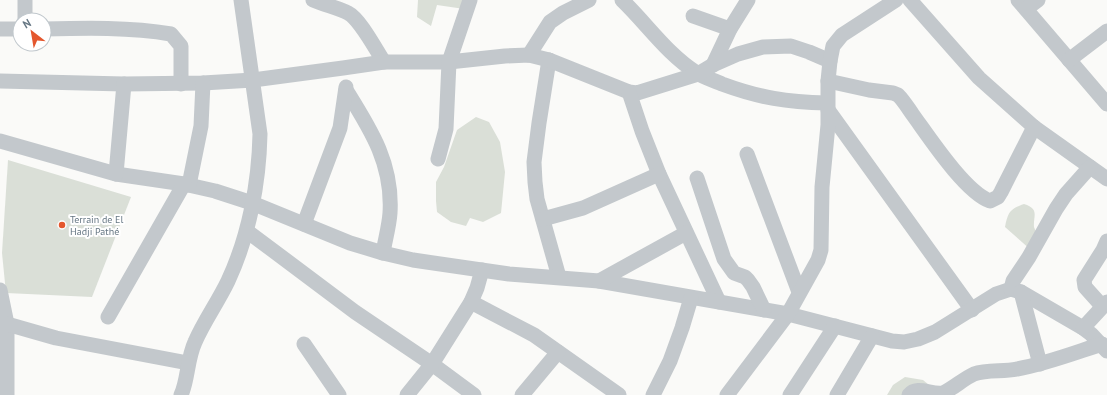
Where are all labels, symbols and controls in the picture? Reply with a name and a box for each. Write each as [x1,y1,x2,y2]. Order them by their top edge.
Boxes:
north arrow [12,12,52,52]
text: N [20,16,34,31]
place label: Terrain de El Hadji Pathé [70,213,123,238]
marker: Terrain de El Hadji Pathé [57,220,67,230]

